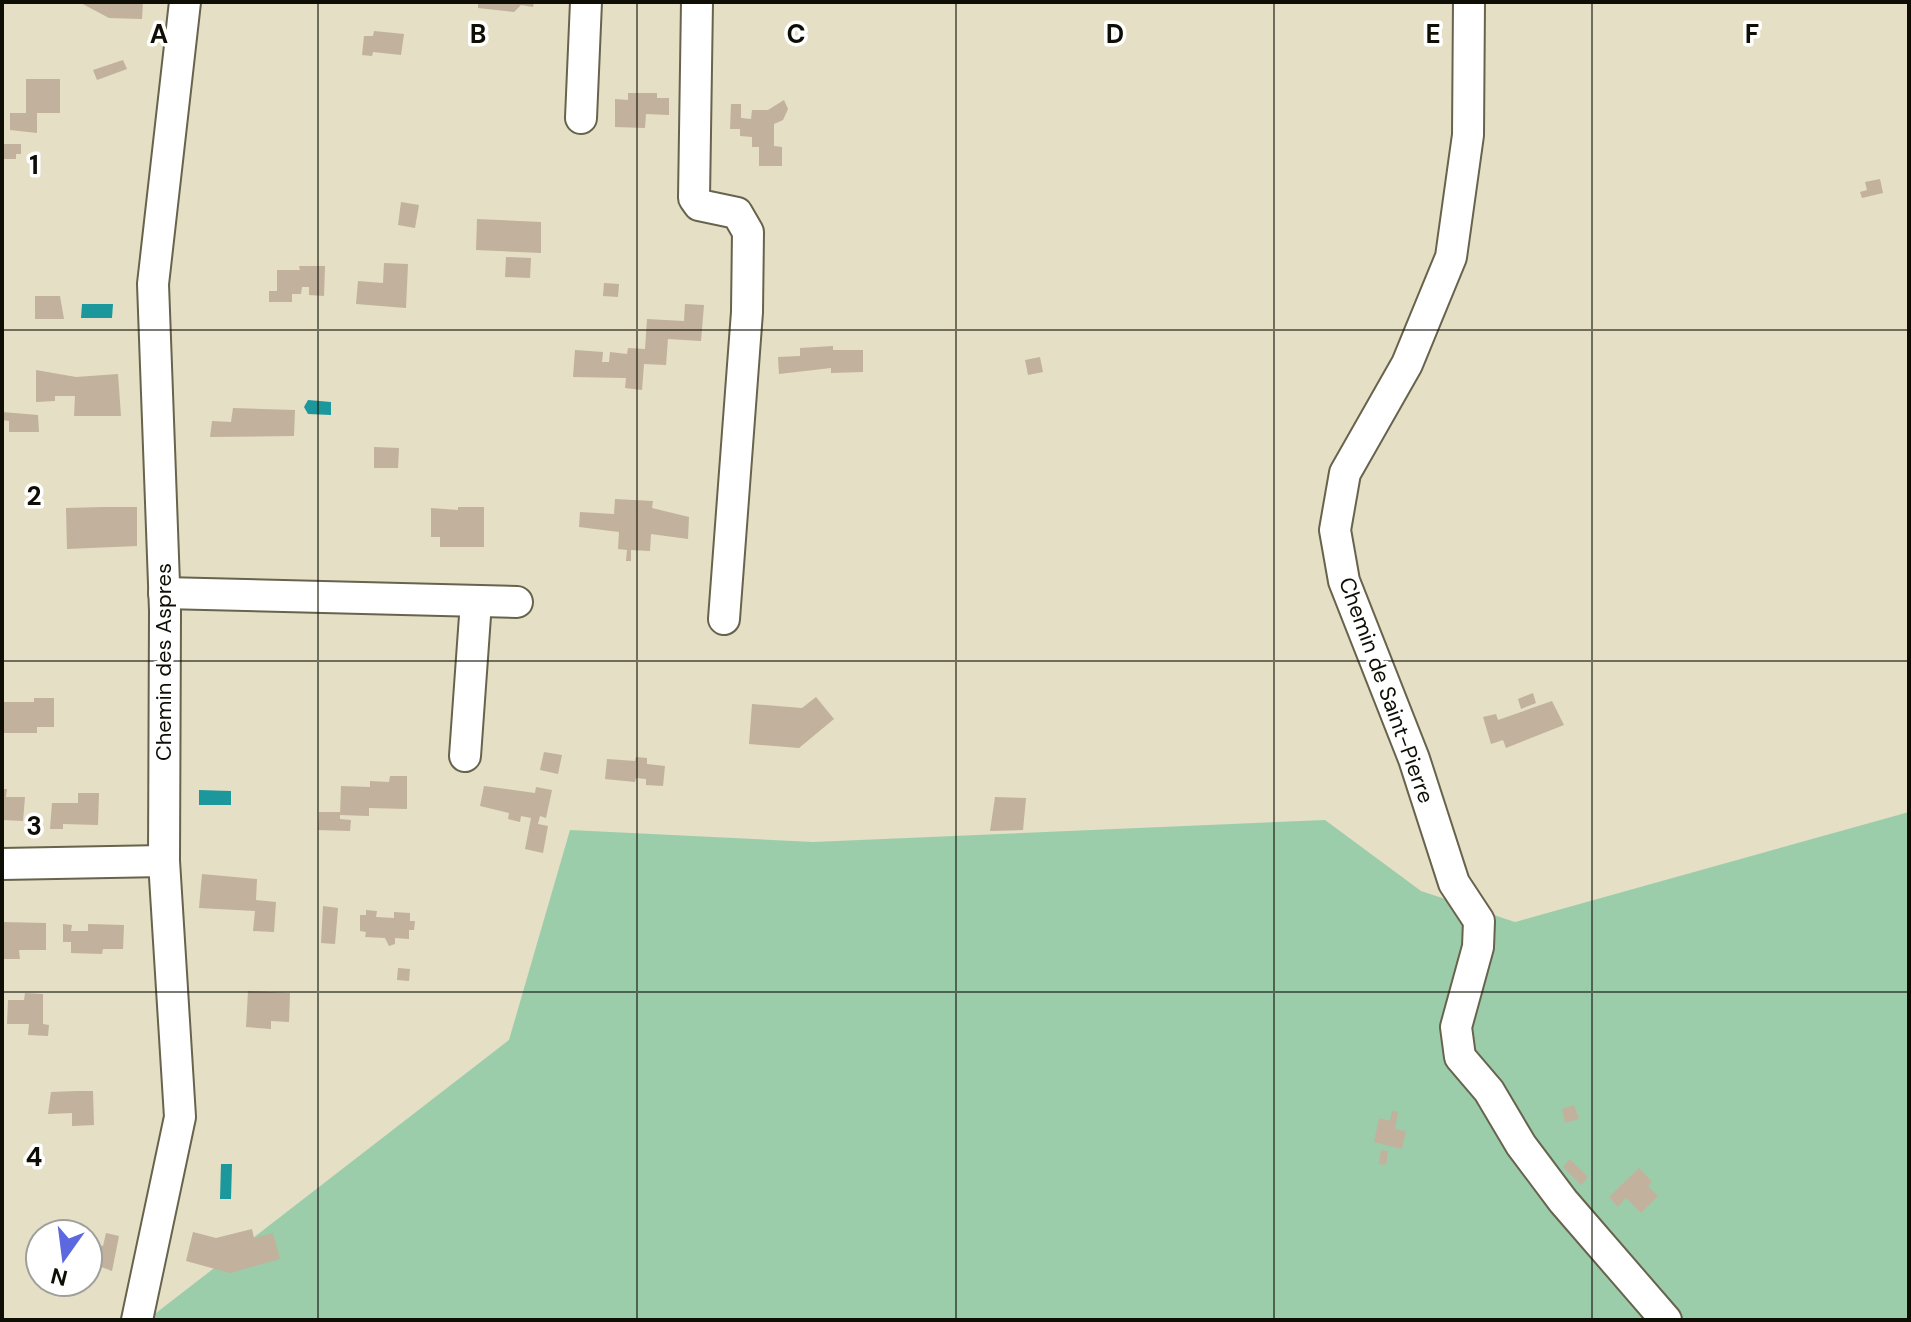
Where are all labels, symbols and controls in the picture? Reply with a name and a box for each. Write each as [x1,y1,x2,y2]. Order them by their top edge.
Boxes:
text: A [150,17,168,51]
text: B [470,17,486,51]
text: C [786,17,806,51]
text: D [1106,17,1124,51]
text: E [1425,17,1441,51]
text: F [1745,17,1759,51]
text: 1 [29,148,39,182]
text: 2 [26,479,42,513]
street label: Chemin des Aspres [149,563,178,761]
street label: Chemin de Saint-Pierre [1332,573,1441,807]
text: 3 [26,809,42,843]
text: 4 [26,1140,42,1174]
north arrow [24,1218,104,1298]
text: N [48,1261,71,1293]

